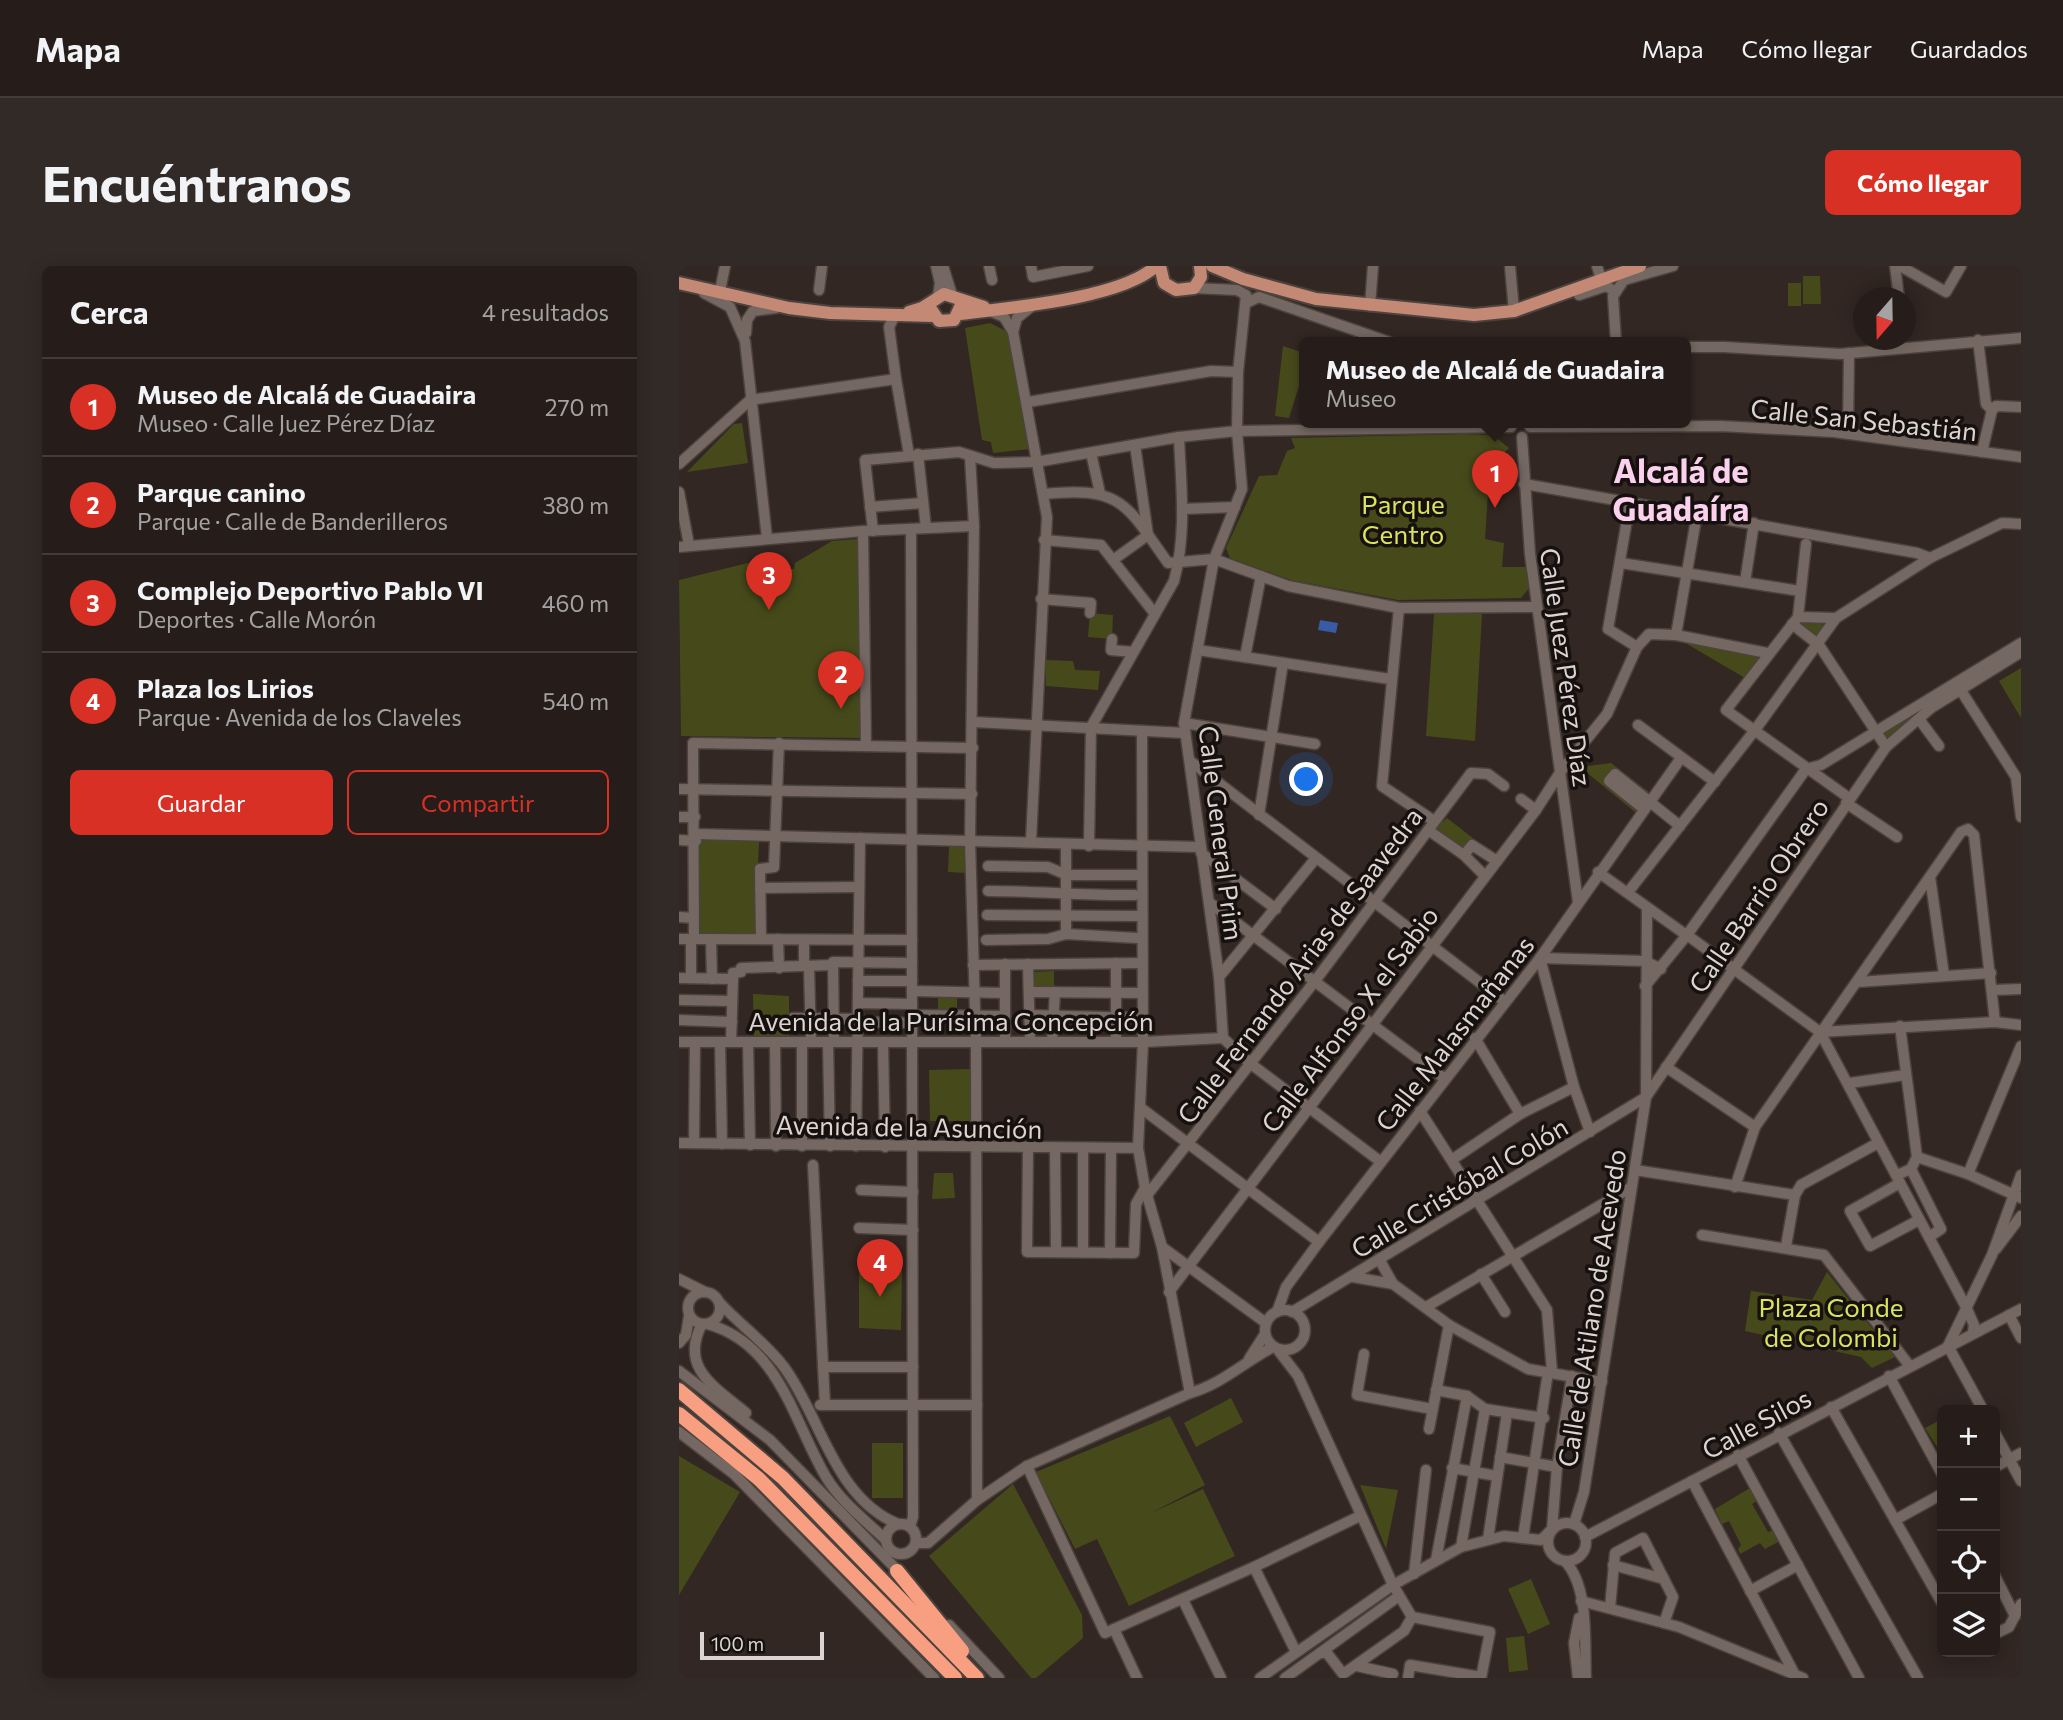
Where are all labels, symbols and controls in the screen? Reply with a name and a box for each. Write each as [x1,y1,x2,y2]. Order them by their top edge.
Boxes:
text: Mapa [35,28,121,69]
text: Mapa [1641,34,1704,63]
text: Cómo llegar [1742,34,1872,63]
text: Guardados [1910,34,2028,63]
button: Cómo llegar [1825,150,2021,215]
text: Encuéntranos [42,152,352,212]
north arrow [1853,287,1916,350]
text: Cerca [70,293,149,330]
text: 4 resultados [482,298,609,326]
popup [1299,337,1691,428]
text: Museo de Alcalá de Guadaira [1325,353,1665,384]
text: Museo de Alcalá de Guadaira [137,378,476,409]
text: Museo [1325,384,1397,412]
street label: Calle San Sebastián [1749,392,1979,446]
text: 1 [88,393,98,421]
text: 270 m [545,393,609,421]
text: Museo · Calle Juez Pérez Díaz [137,409,435,437]
district label: Alcalá de Guadaíra [1613,449,1749,528]
pin: 1 [1472,450,1518,508]
text: Parque canino [137,476,306,507]
park label: Parque Centro [1361,488,1445,549]
text: 2 [86,491,100,519]
text: 380 m [542,491,609,519]
text: Parque · Calle de Banderilleros [137,507,448,535]
street label: Calle Juez Pérez Díaz [1535,546,1599,788]
pin: 3 [746,552,792,610]
text: Complejo Deportivo Pablo VI [137,574,484,605]
text: 3 [86,589,100,617]
text: 460 m [542,589,609,617]
text: Deportes · Calle Morón [137,605,376,633]
pin: 2 [818,651,864,709]
text: Plaza los Lirios [137,672,314,703]
text: 4 [86,687,100,715]
text: 540 m [543,687,609,715]
text: Parque · Avenida de los Claveles [137,703,462,731]
street label: Calle General Prim [1193,724,1251,942]
your location [1289,762,1323,796]
button: Guardar [70,770,333,835]
button: Compartir [347,770,609,835]
street label: Calle Barrio Obrero [1682,792,1834,998]
street label: Calle Fernando Arias de Saavedra [1170,801,1428,1129]
street label: Calle Alfonso X el Sabio [1254,900,1444,1138]
street label: Calle Malasmañanas [1368,929,1540,1137]
street label: Avenida de la Purísima Concepción [748,1005,1154,1036]
street label: Avenida de la Asunción [775,1108,1043,1144]
street label: Calle Cristóbal Colón [1345,1110,1573,1264]
street label: Calle de Atilano de Acevedo [1551,1147,1631,1469]
pin: 4 [857,1239,903,1297]
park label: Plaza Conde de Colombi [1759,1291,1904,1352]
street label: Calle Silos [1696,1381,1816,1465]
map controls [1937,1405,2000,1657]
button: + [1937,1405,2000,1468]
button: − [1937,1468,2000,1531]
button: locate [1937,1531,2000,1594]
button: layers [1937,1594,2000,1657]
scale bar [700,1629,824,1661]
text: 100 m [711,1632,764,1655]

